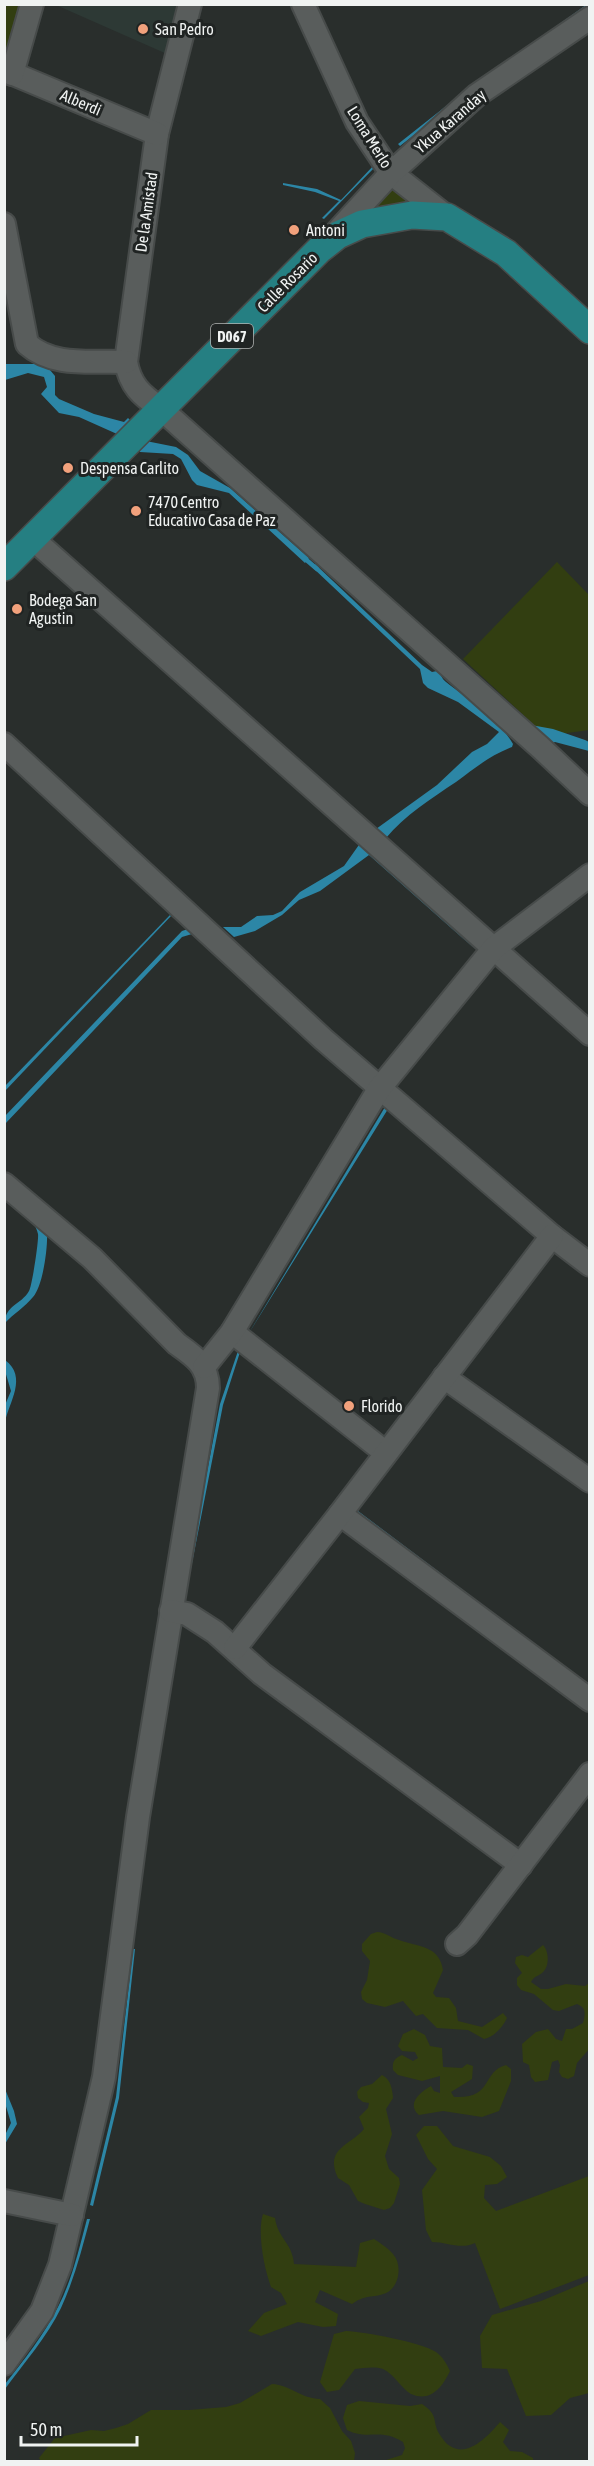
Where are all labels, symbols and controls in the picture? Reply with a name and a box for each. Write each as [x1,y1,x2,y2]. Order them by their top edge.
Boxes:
place label: San Pedro [155,20,214,38]
marker: San Pedro [136,22,150,36]
street label: Alberdi [58,85,104,119]
street label: Ykua Karanday [411,85,490,157]
street label: Loma Merlo [344,103,396,171]
street label: De la Amistad [131,171,161,253]
place label: Antoni [306,221,345,239]
marker: Antoni [287,223,301,237]
street label: Calle Rosario [253,248,321,316]
road number: D067 [211,324,253,348]
place label: Despensa Carlito [80,459,179,478]
marker: Despensa Carlito [61,461,75,475]
place label: 7470 Centro Educativo Casa de Paz [148,493,276,529]
marker: 7470 Centro Educativo Casa de Paz [129,504,143,518]
place label: Bodega San Agustin [29,591,97,628]
marker: Bodega San Agustin [10,602,24,616]
place label: Florido [361,1397,403,1415]
marker: Florido [342,1399,356,1413]
scale bar [21,2409,136,2447]
text: 50 m [30,2419,62,2440]

